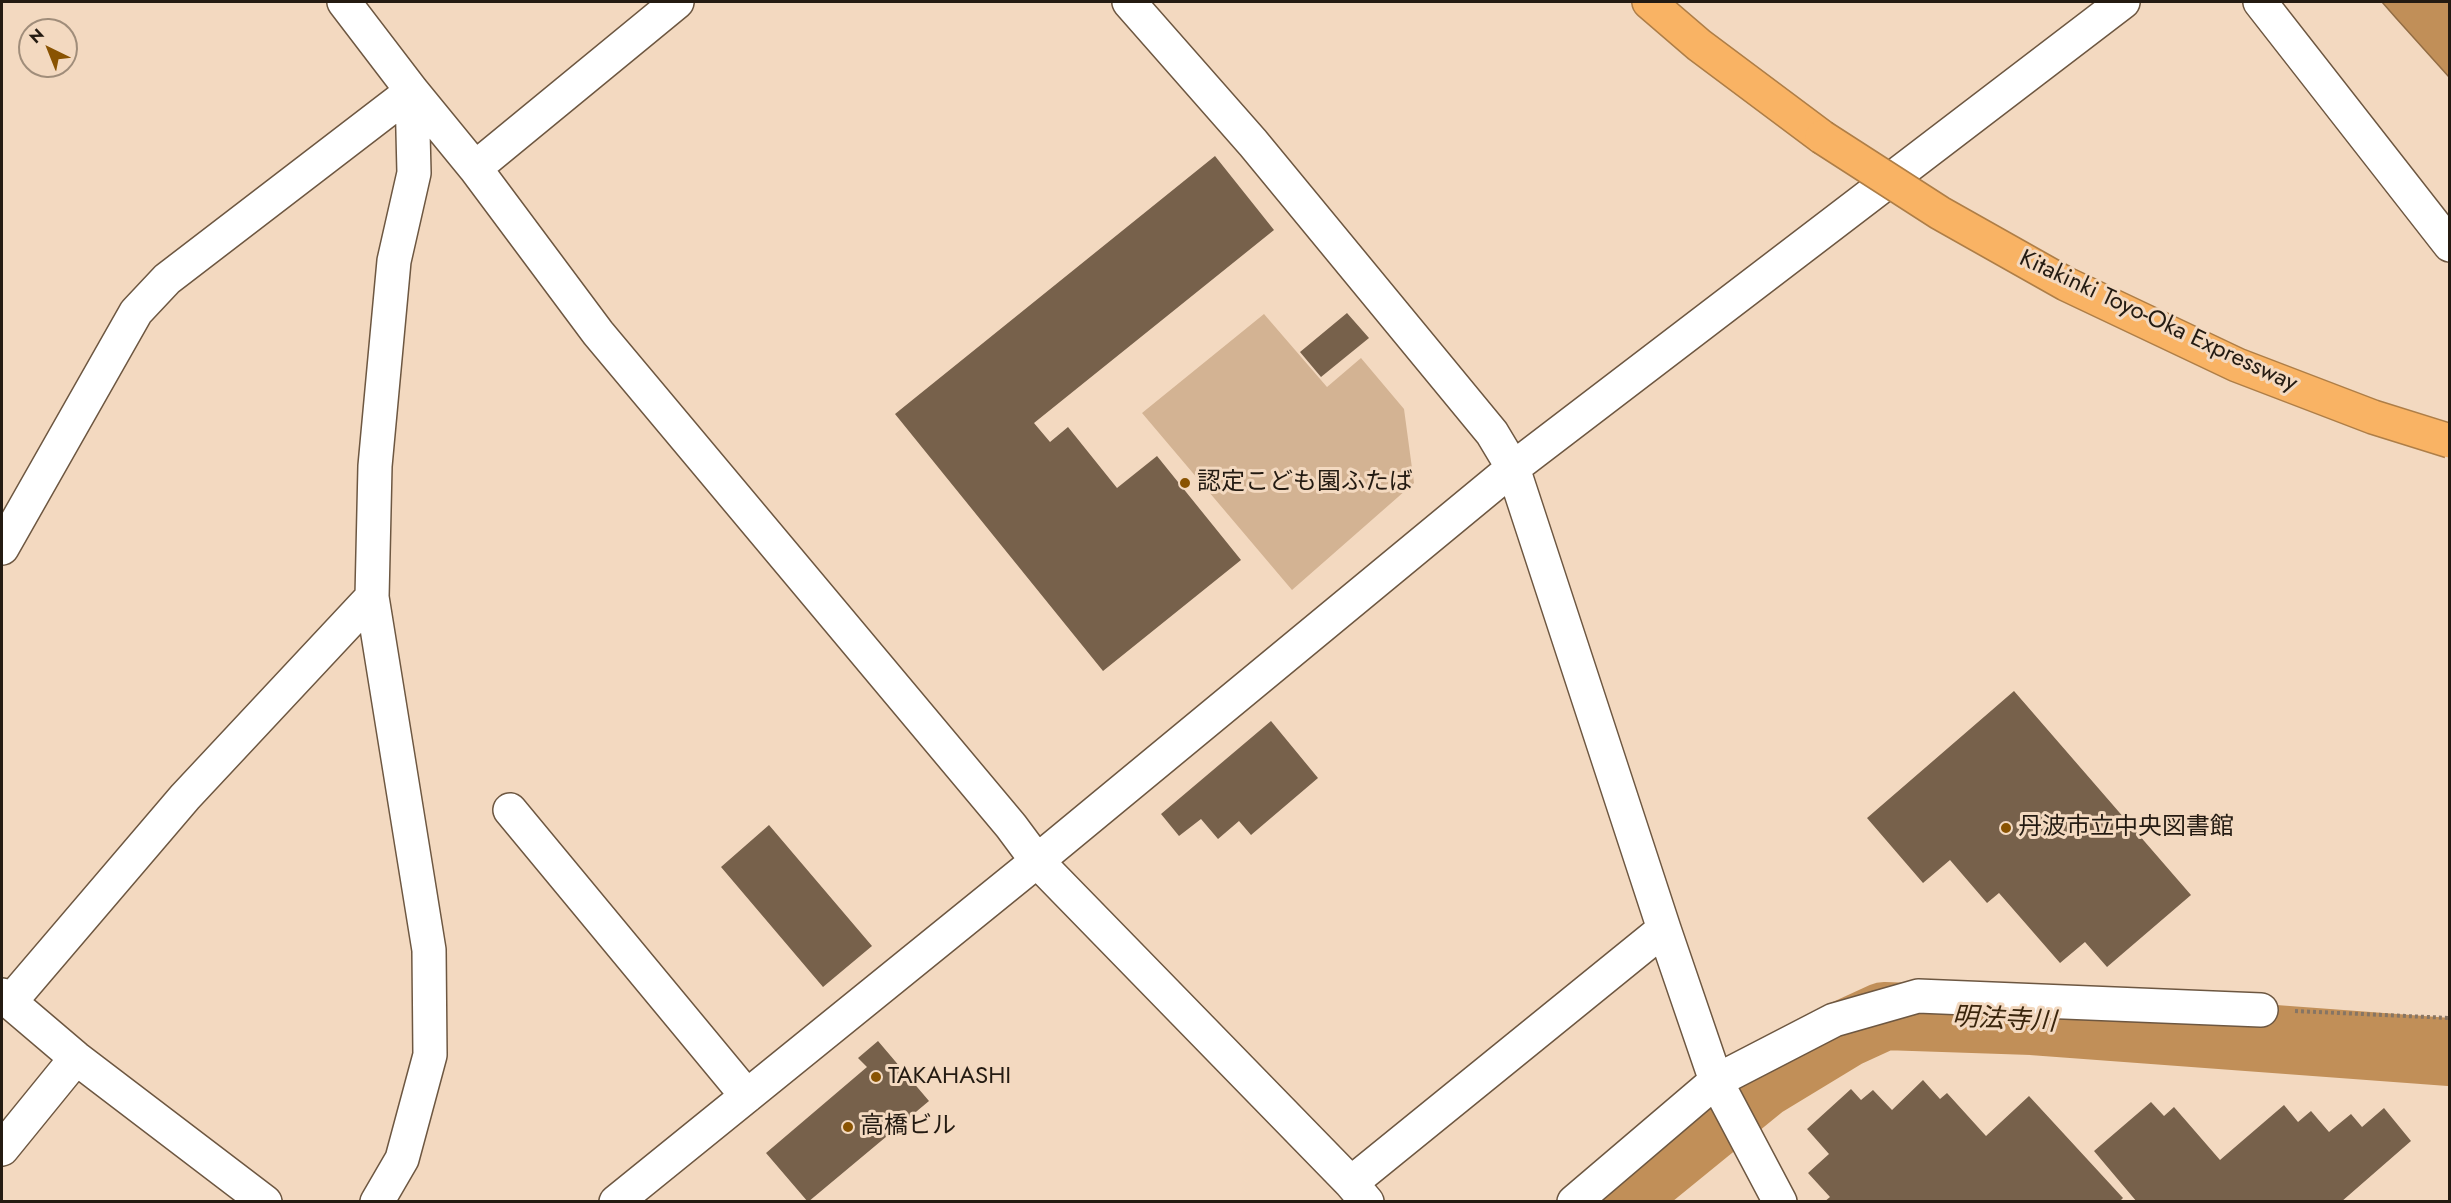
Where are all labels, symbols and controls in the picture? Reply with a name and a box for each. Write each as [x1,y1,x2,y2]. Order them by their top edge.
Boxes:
north arrow [18,18,78,78]
text: N [24,23,49,49]
street label: Kitakinki Toyo-Oka Expressway [2014,245,2302,399]
place label: 認定こども園ふたば [1197,469,1413,497]
marker: 認定こども園ふたば [1178,476,1192,490]
place label: 丹波市立中央図書館 [2018,814,2234,842]
marker: 丹波市立中央図書館 [1999,821,2013,835]
water label: 明法寺川 [1951,1003,2057,1039]
place label: TAKAHASHI [888,1063,1011,1091]
marker: TAKAHASHI [869,1070,883,1084]
place label: 高橋ビル [860,1113,956,1141]
marker: 高橋ビル [841,1120,855,1134]

